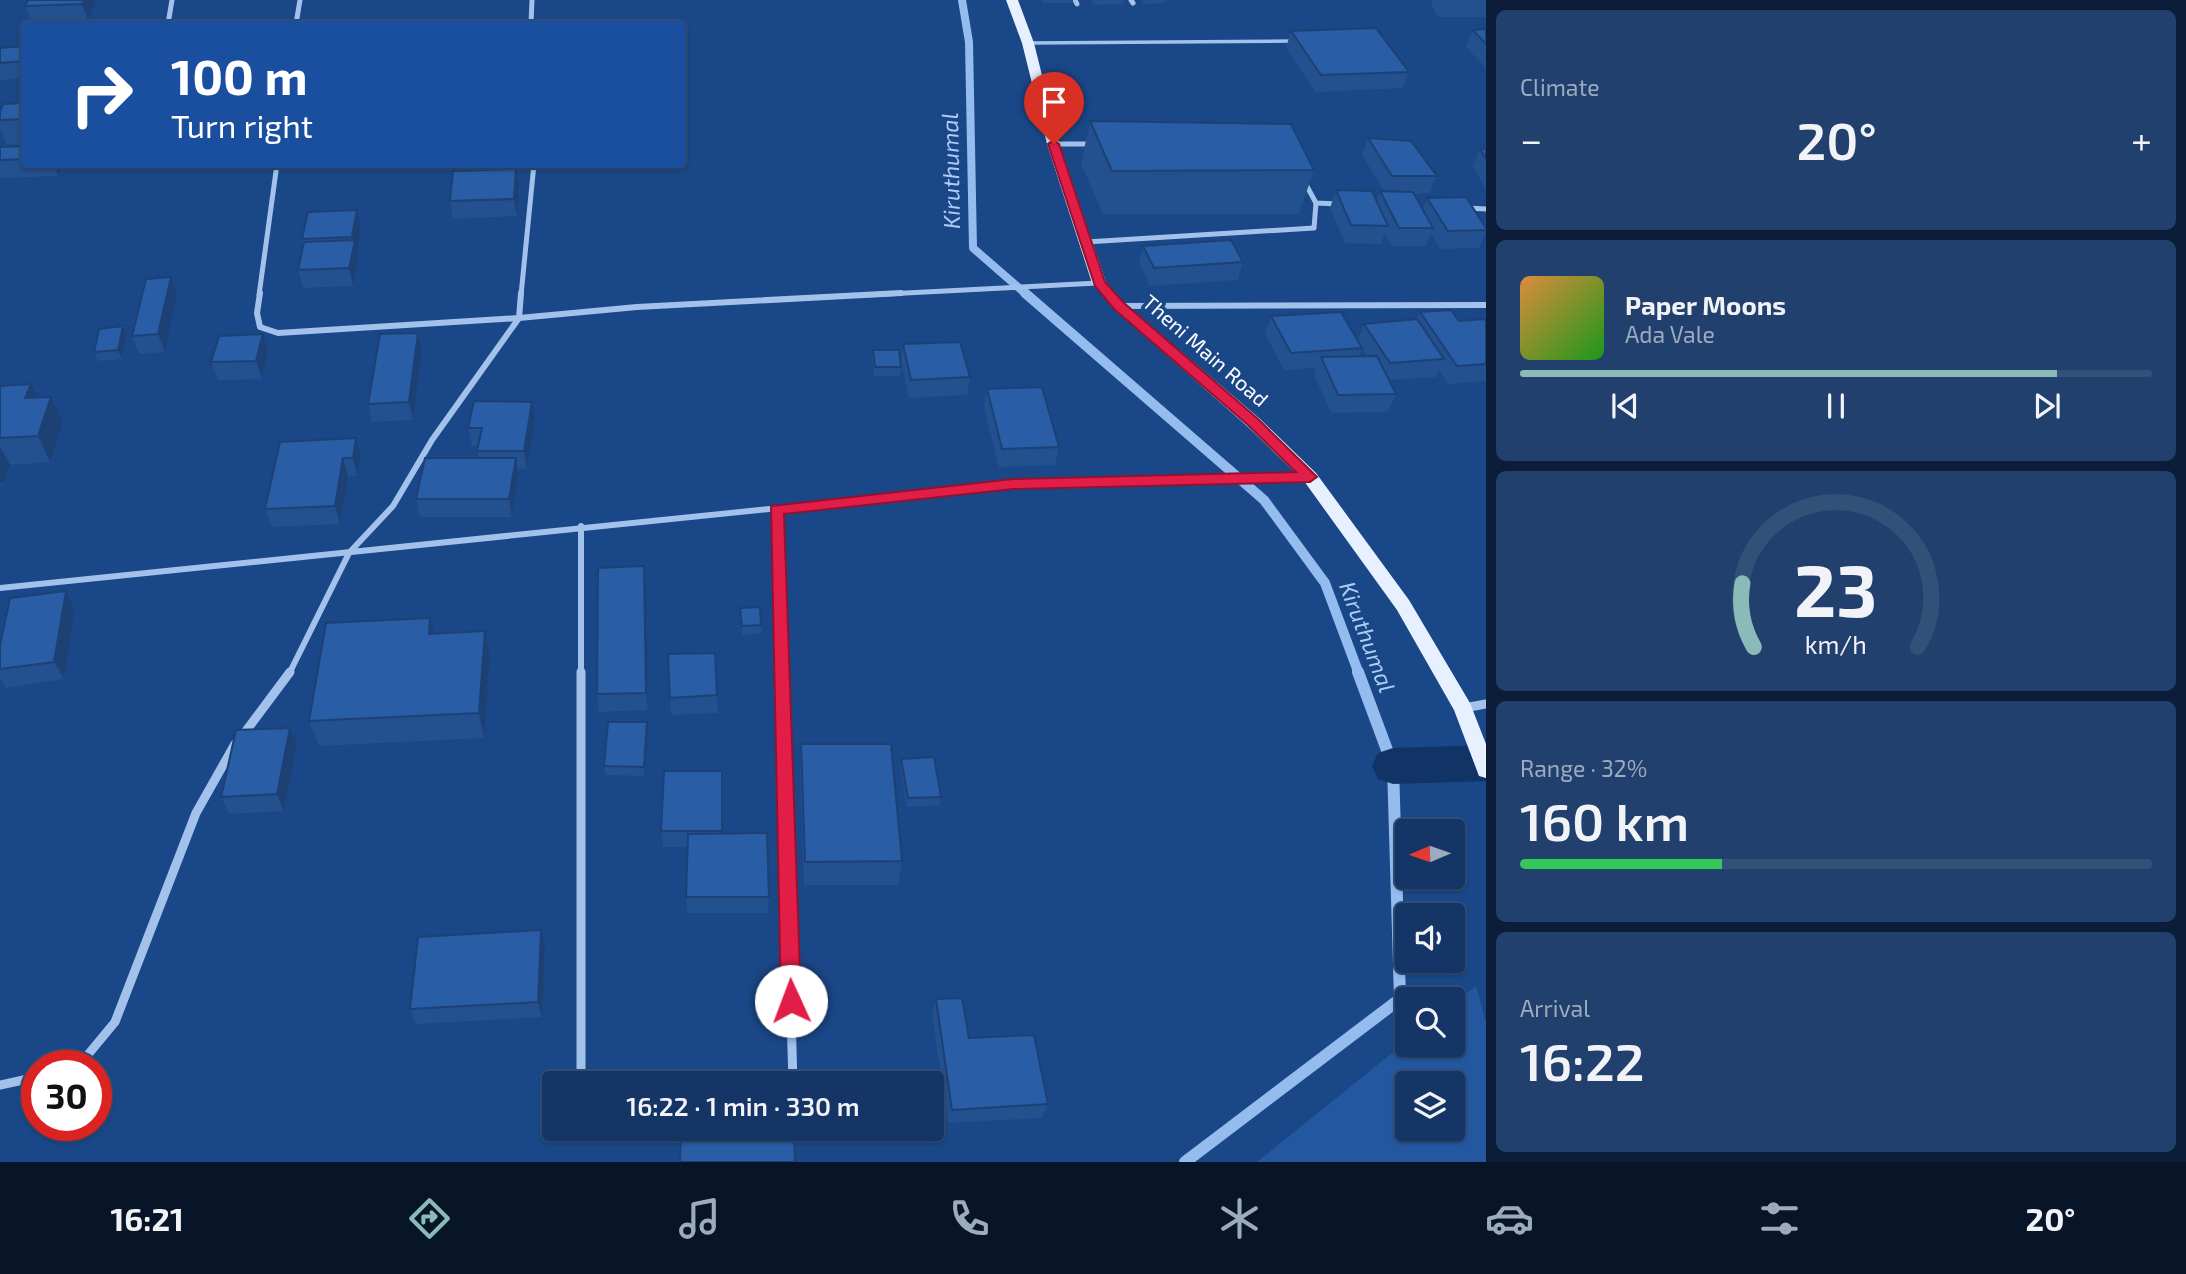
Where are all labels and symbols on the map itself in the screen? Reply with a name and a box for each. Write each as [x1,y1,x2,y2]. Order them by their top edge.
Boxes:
pin [1024,72,1084,144]
water label: Kiruthumal [935,113,965,229]
street label: Theni Main Road [1138,289,1274,411]
water label: Kiruthumal [1334,577,1402,696]
north arrow [1395,819,1465,889]
position arrow [754,964,828,1038]
speed limit sign: 30 [21,1050,112,1141]

